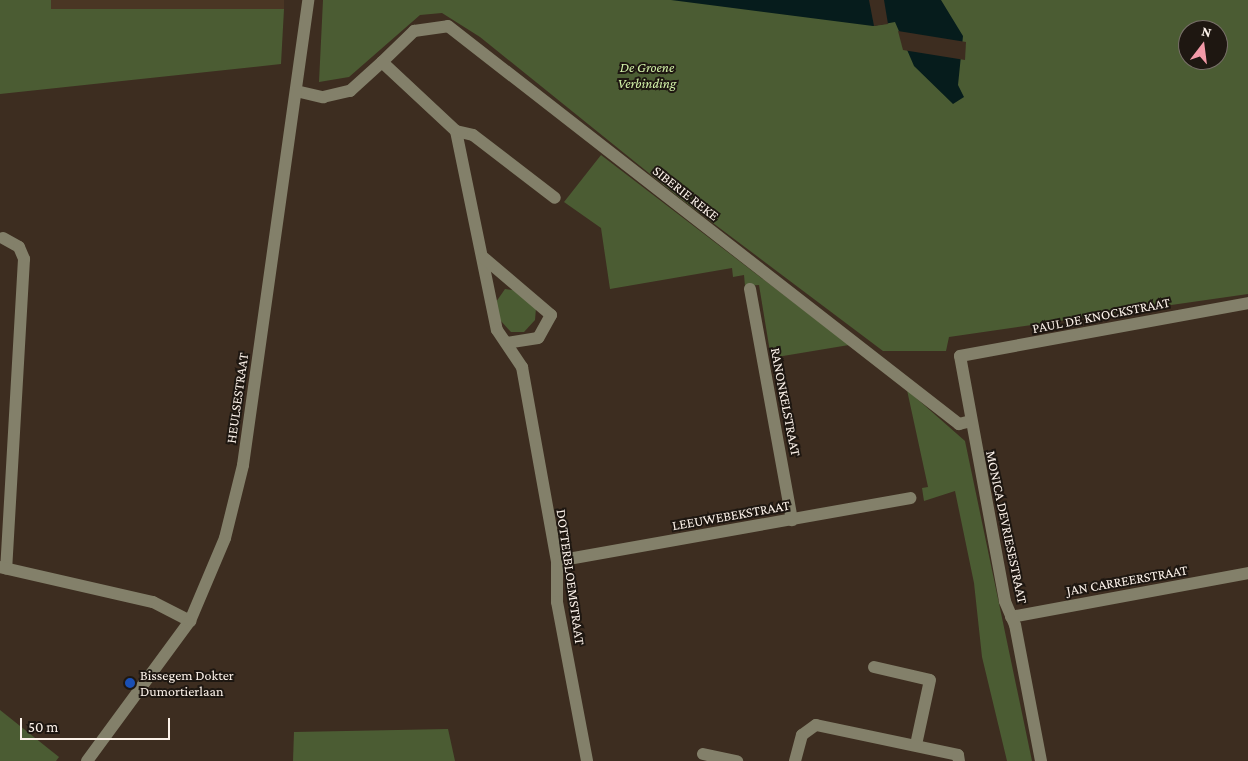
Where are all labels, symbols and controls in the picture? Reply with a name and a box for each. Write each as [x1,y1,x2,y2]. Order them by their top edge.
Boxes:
north arrow [1178,20,1228,70]
text: N [1200,23,1213,40]
park label: De Groene Verbinding [618,59,676,92]
street label: SIBERIE REKE [650,162,722,224]
street label: PAUL DE KNOCKSTRAAT [1031,293,1171,337]
street label: RANONKELSTRAAT [767,346,805,458]
street label: HEULSESTRAAT [222,352,252,444]
street label: MONICA DEVRIESESTRAAT [983,449,1031,605]
street label: LEEUWEBEKSTRAAT [671,496,791,534]
street label: DOTTERBLOEMSTRAAT [553,508,589,646]
street label: JAN CARREERSTRAAT [1065,561,1189,599]
place label: Bissegem Dokter Dumortierlaan [140,667,234,700]
marker: Bissegem Dokter Dumortierlaan [124,677,136,689]
scale bar [22,708,172,740]
text: 50 m [28,719,58,735]

